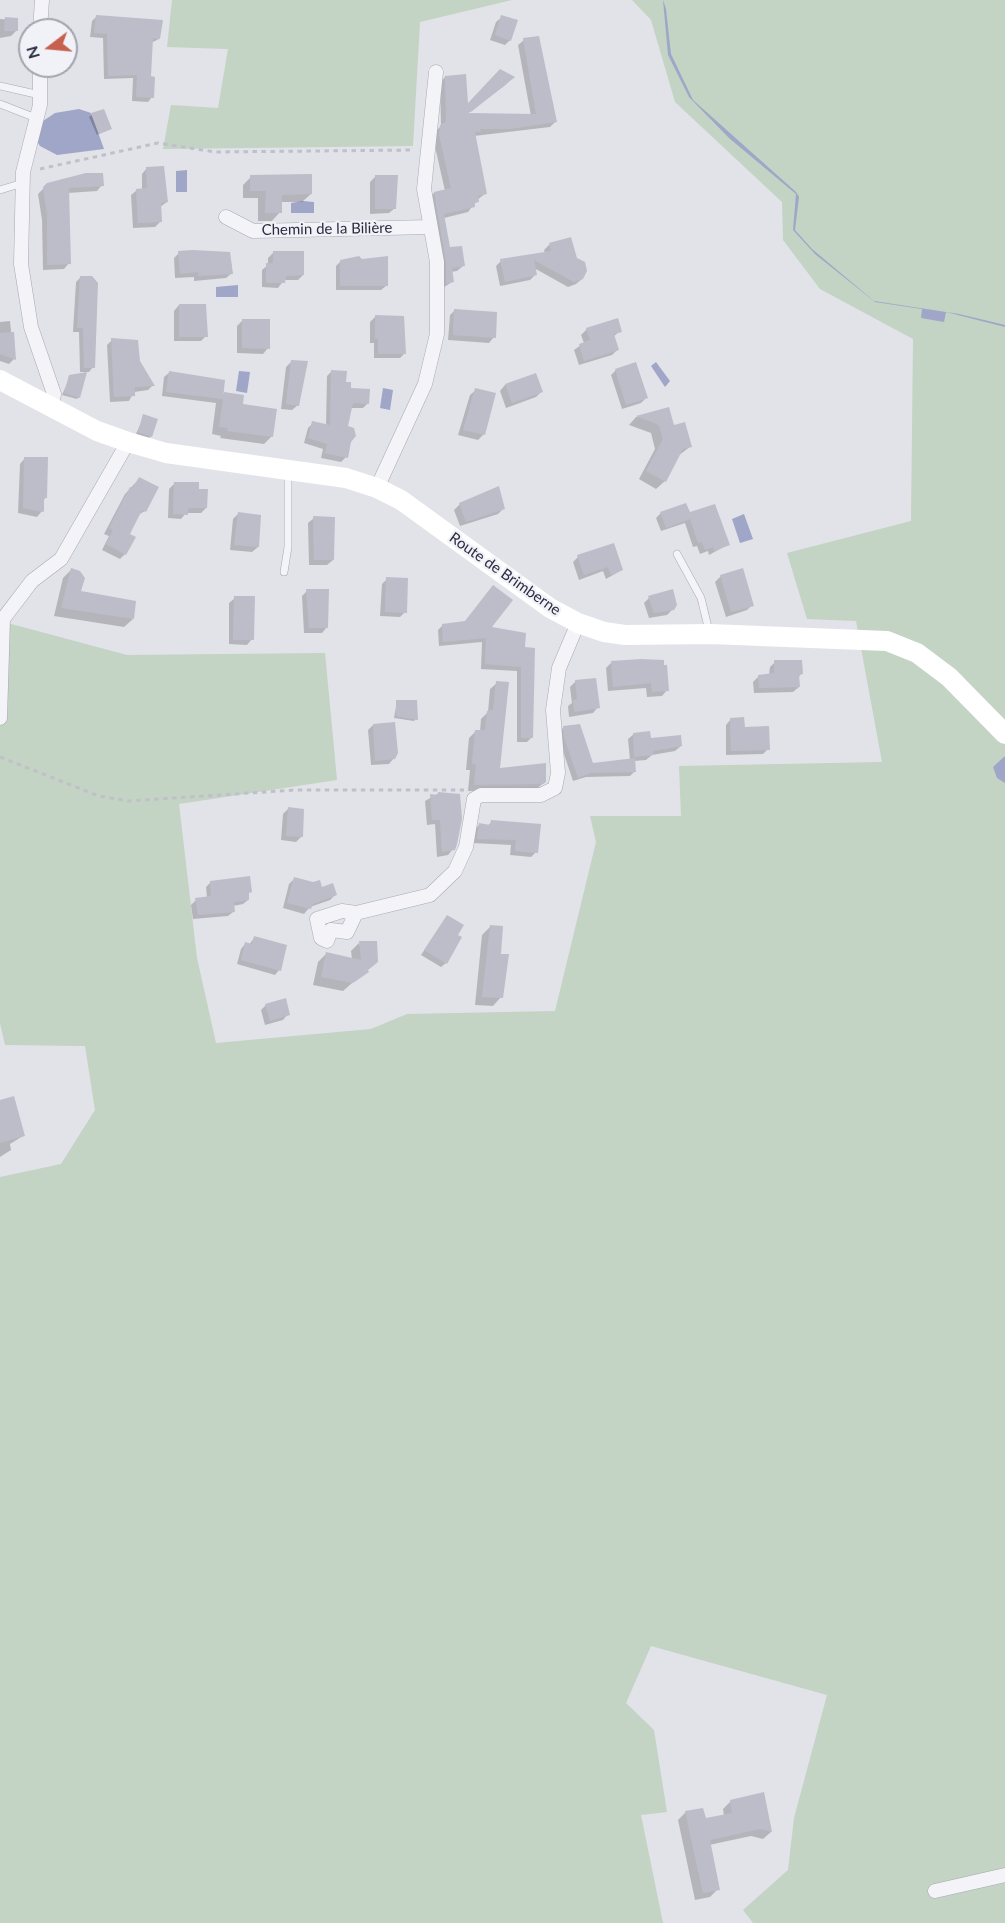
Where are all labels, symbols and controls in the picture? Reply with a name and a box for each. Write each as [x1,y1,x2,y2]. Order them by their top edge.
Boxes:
north arrow [18,18,78,78]
text: N [21,44,43,61]
street label: Chemin de la Bilière [261,219,393,239]
street label: Route de Brimberne [446,529,564,619]

